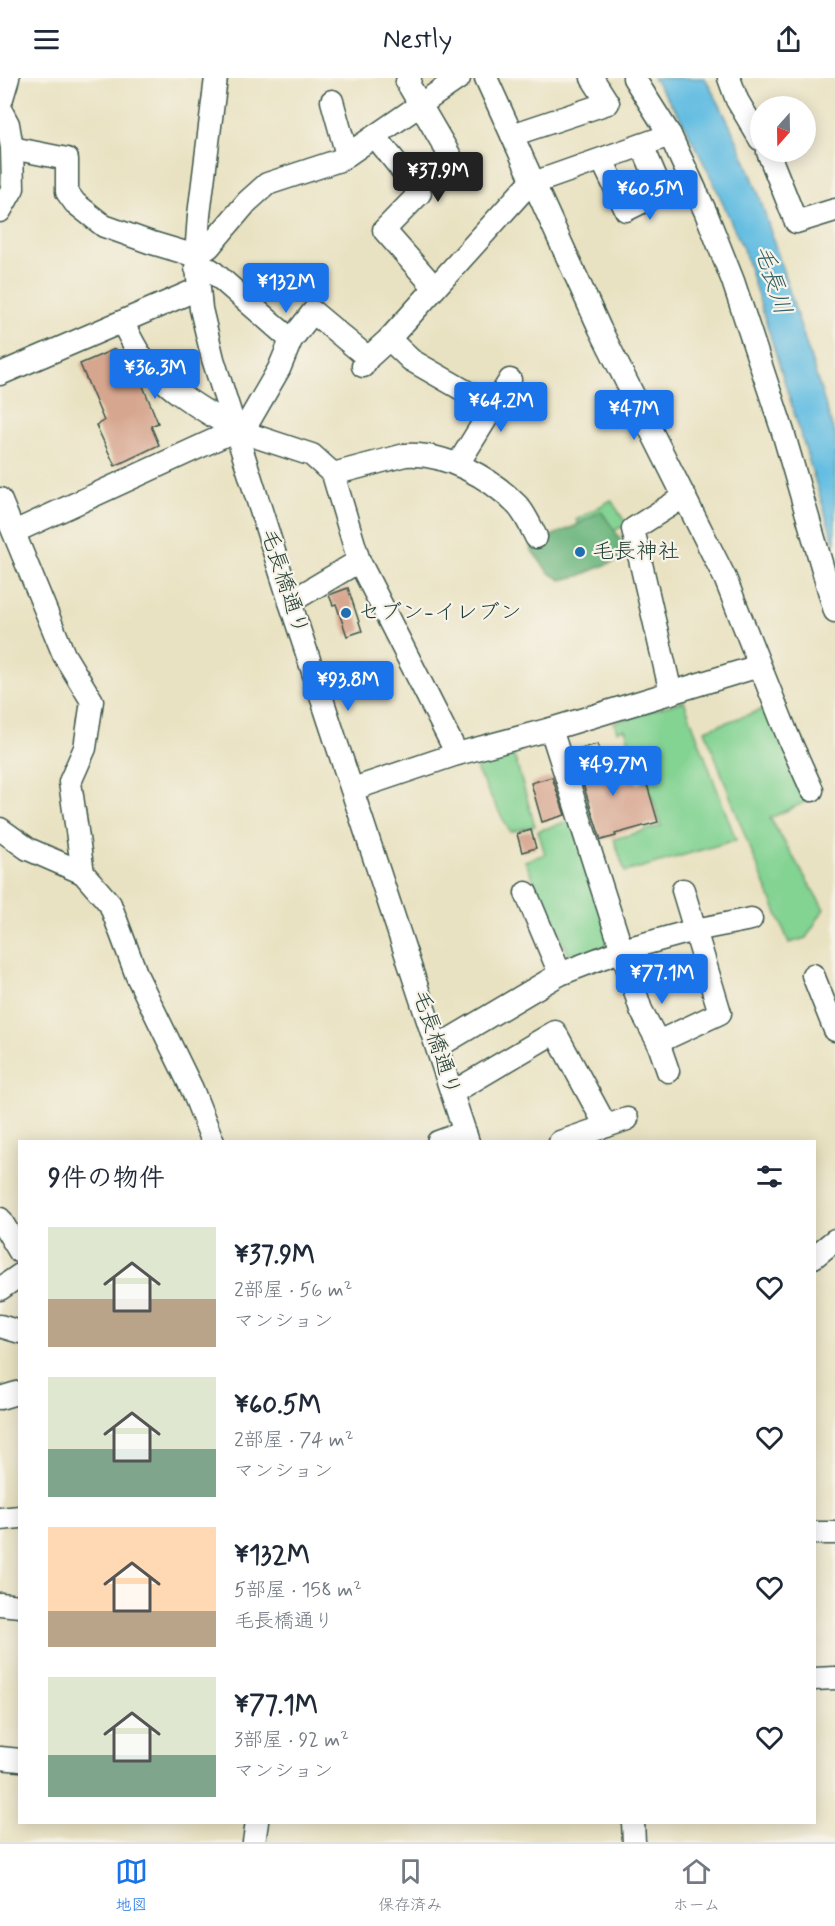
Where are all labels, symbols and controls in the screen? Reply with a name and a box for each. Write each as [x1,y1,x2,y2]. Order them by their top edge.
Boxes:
text: Nestly [383,22,452,57]
icon: menu [30,23,63,56]
icon: share [772,23,805,56]
north arrow [750,96,816,162]
map controls [750,96,816,162]
pin: ¥37.9M [389,152,487,203]
text: ¥37.9M [407,158,469,185]
pin: ¥60.5M [601,170,699,221]
text: ¥60.5M [617,176,683,203]
water label: 毛長川 [746,241,798,319]
pin: ¥132M [244,263,328,314]
text: ¥132M [257,269,315,296]
pin: ¥36.3M [106,349,204,400]
text: ¥36.3M [124,355,186,382]
pin: ¥64.2M [452,382,550,433]
text: ¥64.2M [468,388,534,415]
pin: ¥47M [598,390,670,441]
text: ¥47M [609,396,659,423]
street label: 毛長橋通り [254,525,314,639]
place label: 毛長神社 [592,538,680,566]
marker: 毛長神社 [573,545,587,559]
place label: セブン-イレブン [358,599,522,627]
marker: セブン-イレブン [339,606,353,620]
pin: ¥93.8M [299,661,397,712]
text: ¥93.8M [317,667,379,694]
pin: ¥49.7M [564,746,662,797]
text: ¥49.7M [579,752,647,779]
pin: ¥77.1M [613,954,711,1005]
text: ¥77.1M [630,960,694,987]
street label: 毛長橋通り [406,986,466,1100]
icon: filters [753,1160,786,1193]
text: 9件の物件 [48,1162,165,1196]
text: ¥37.9M [234,1239,315,1273]
icon: home [96,1251,168,1323]
icon: heart [753,1271,786,1304]
text: 2部屋 · 56 m² [234,1277,352,1304]
text: マンション [234,1308,333,1335]
text: ¥60.5M [234,1389,321,1423]
icon: home [96,1401,168,1473]
icon: heart [753,1421,786,1454]
text: 2部屋 · 74 m² [234,1427,354,1454]
text: マンション [234,1458,333,1485]
text: ¥132M [234,1539,310,1573]
icon: home [96,1551,168,1623]
icon: heart [753,1571,786,1604]
text: 5部屋 · 158 m² [234,1577,362,1604]
text: 毛長橋通り [234,1608,334,1635]
text: ¥77.1M [234,1689,318,1723]
icon: home [96,1701,168,1773]
icon: heart [753,1721,786,1754]
text: 3部屋 · 92 m² [234,1727,349,1754]
text: マンション [234,1758,333,1785]
tab: 地図 [115,1855,148,1916]
tab: 保存済み [378,1855,442,1916]
tab: ホーム [673,1855,720,1916]

